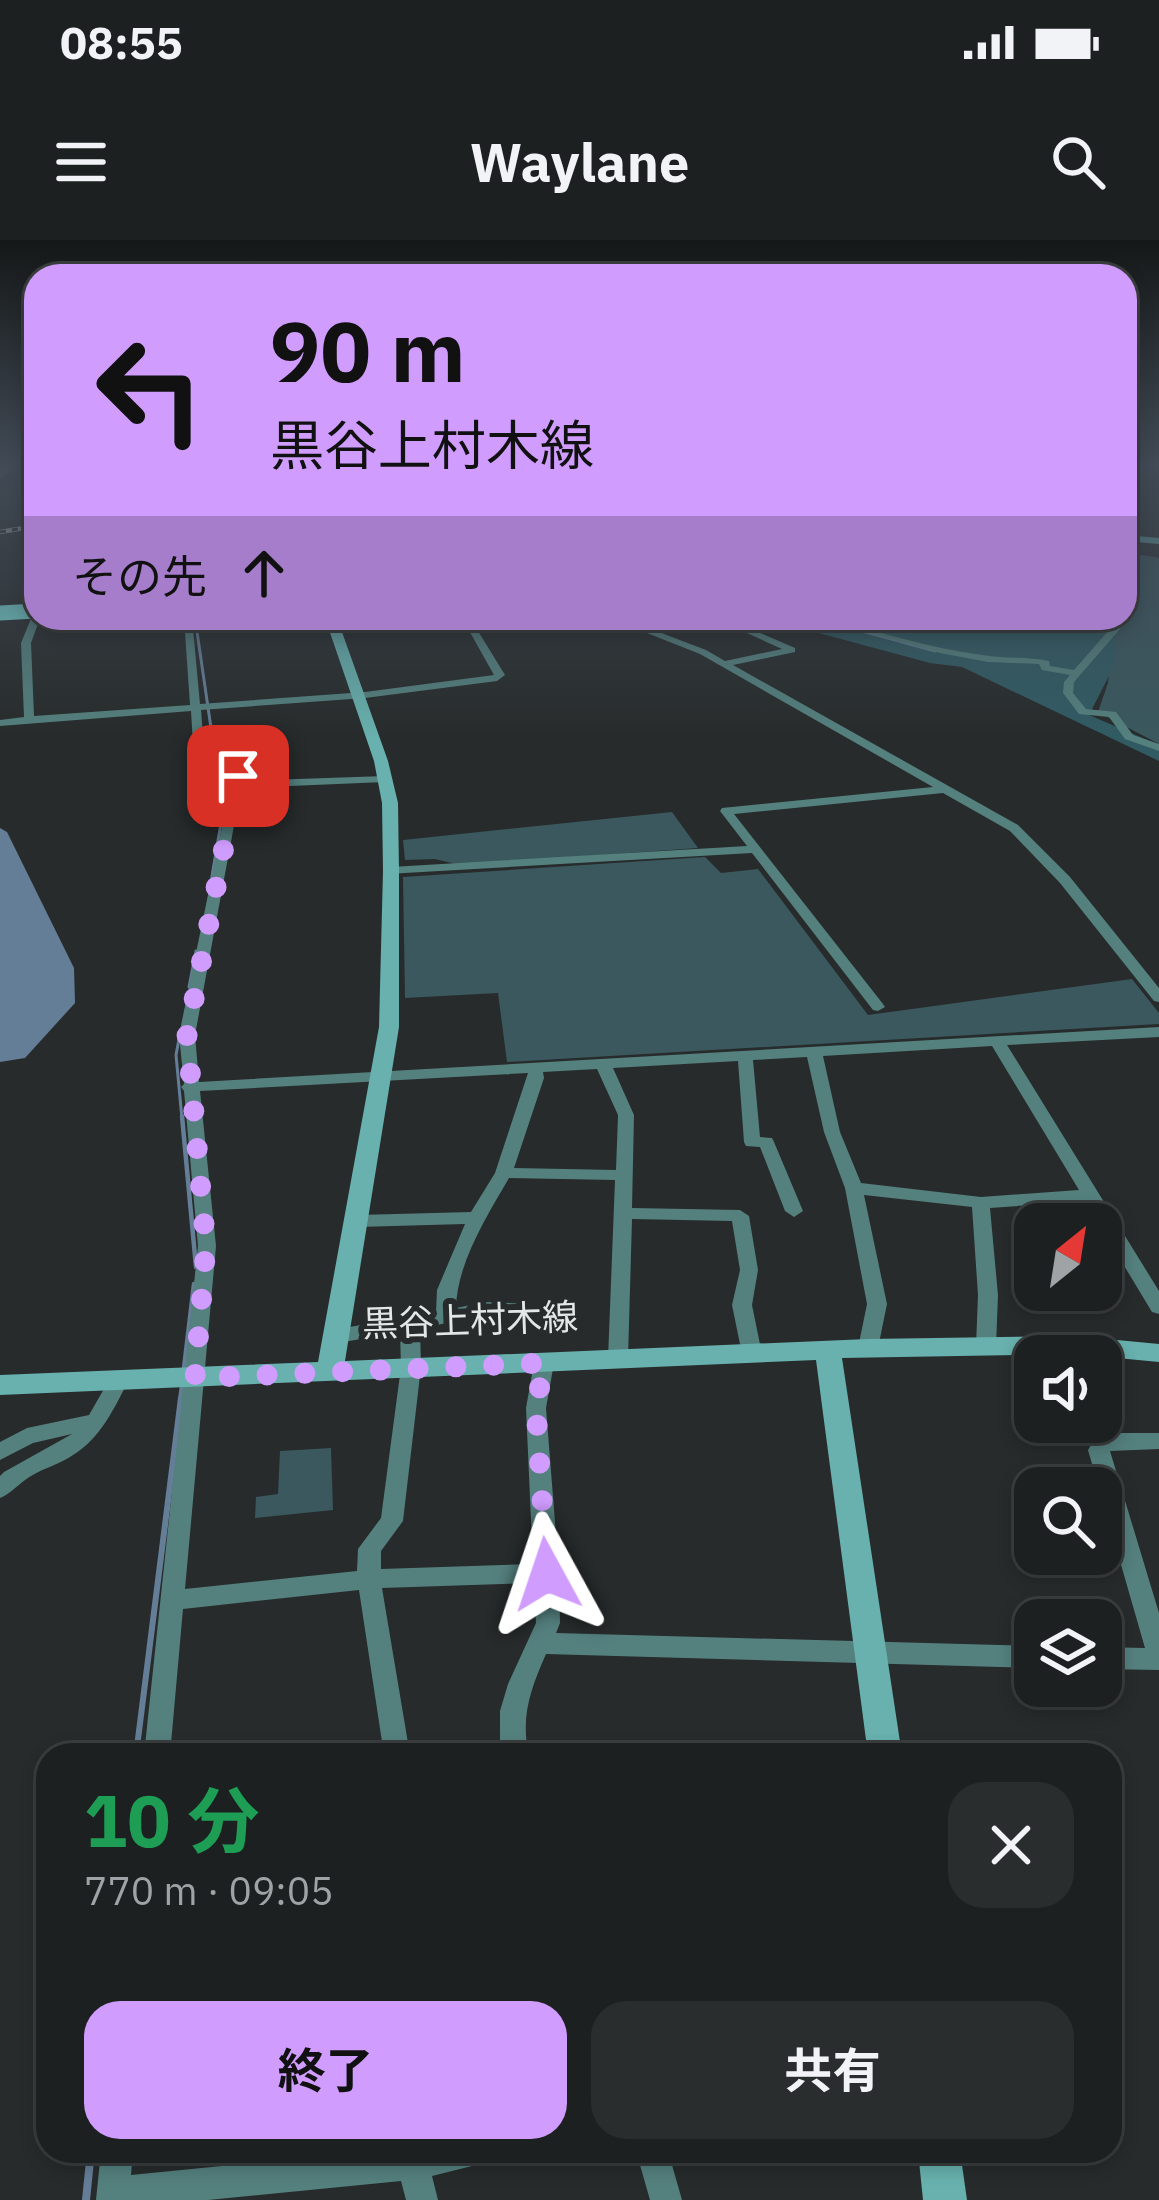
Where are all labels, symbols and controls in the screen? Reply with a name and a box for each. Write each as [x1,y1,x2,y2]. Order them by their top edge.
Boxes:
text: 08:55 [60,13,183,71]
text: Waylane [470,127,689,197]
icon: menu [48,129,114,195]
icon: search [1045,129,1111,195]
text: 90 m [270,296,466,405]
icon: left [72,312,228,468]
text: 黒谷上村木線 [270,410,594,480]
icon: ahead [231,540,297,606]
text: その先 [72,547,207,605]
pin [187,725,289,827]
icon: arrive [205,743,271,809]
north arrow [1014,1203,1122,1311]
map controls [1014,1203,1122,1707]
street label: 黒谷上村木線 [361,1292,579,1347]
button: sound [1014,1335,1122,1443]
button: search [1014,1467,1122,1575]
position arrow [484,1511,610,1637]
button: layers [1014,1599,1122,1707]
text: 10 分 [84,1773,259,1867]
button: close [948,1782,1074,1908]
text: 770 m · 09:05 [84,1865,334,1916]
button: 終了 [84,2001,567,2139]
button: 共有 [591,2001,1074,2139]

